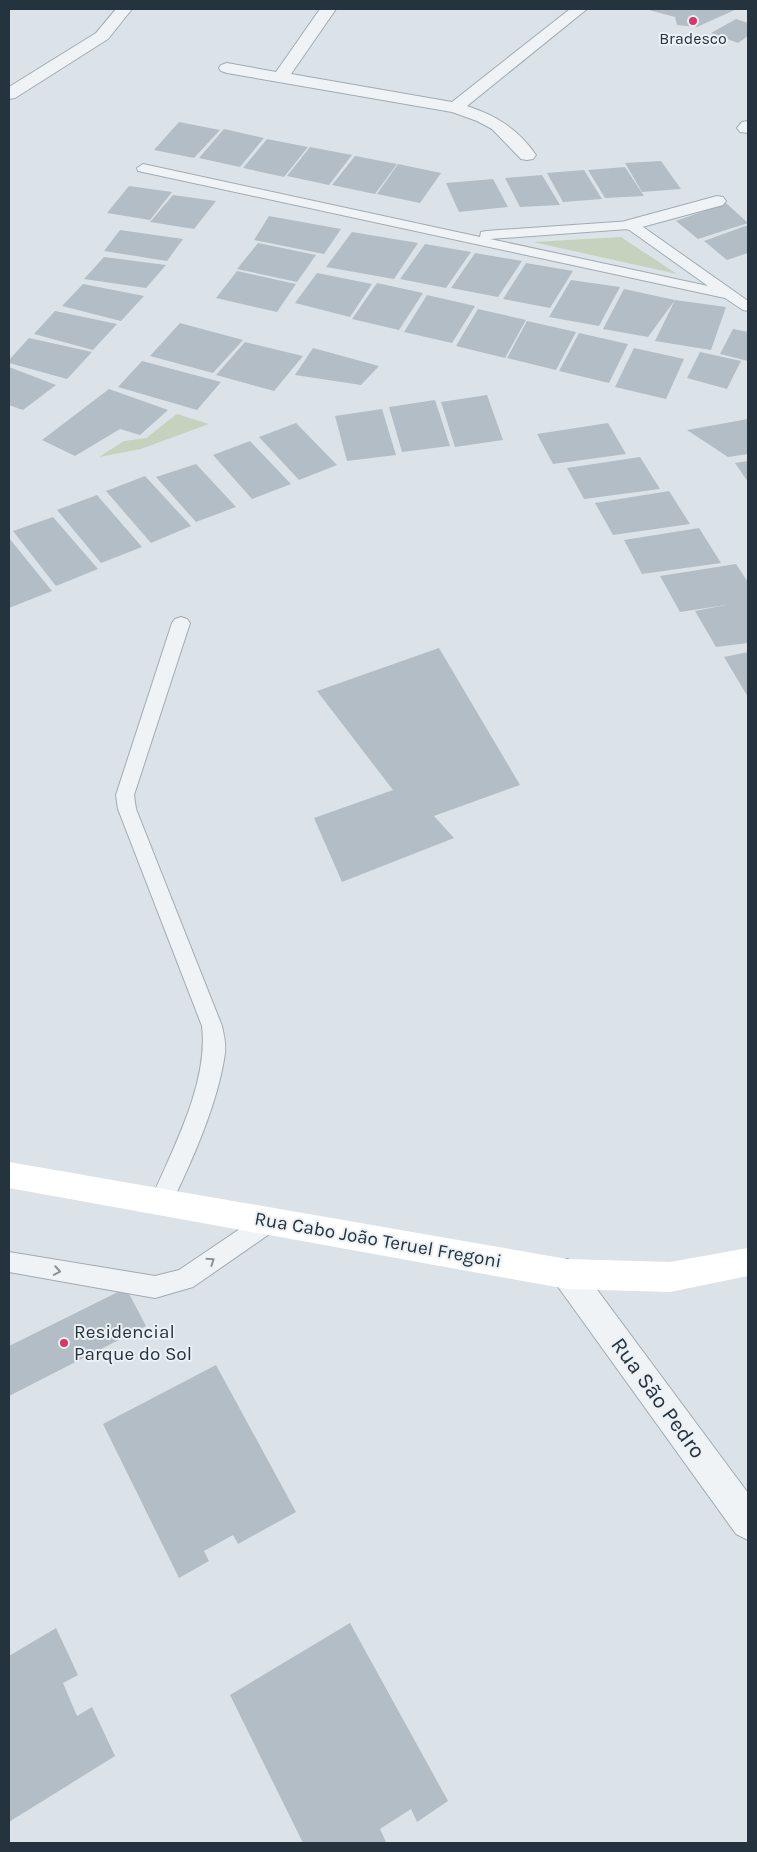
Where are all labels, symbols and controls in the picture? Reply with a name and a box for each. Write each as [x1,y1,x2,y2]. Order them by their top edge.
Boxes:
marker: Bradesco [687,15,699,27]
place label: Bradesco [659,29,727,48]
street label: Rua Cabo João Teruel Fregoni [253,1207,503,1273]
one-way arrow [206,1258,215,1267]
one-way arrow [52,1266,61,1276]
place label: Residencial Parque do Sol [74,1321,192,1365]
street label: Rua São Pedro [605,1332,711,1464]
marker: Residencial Parque do Sol [58,1337,70,1349]

